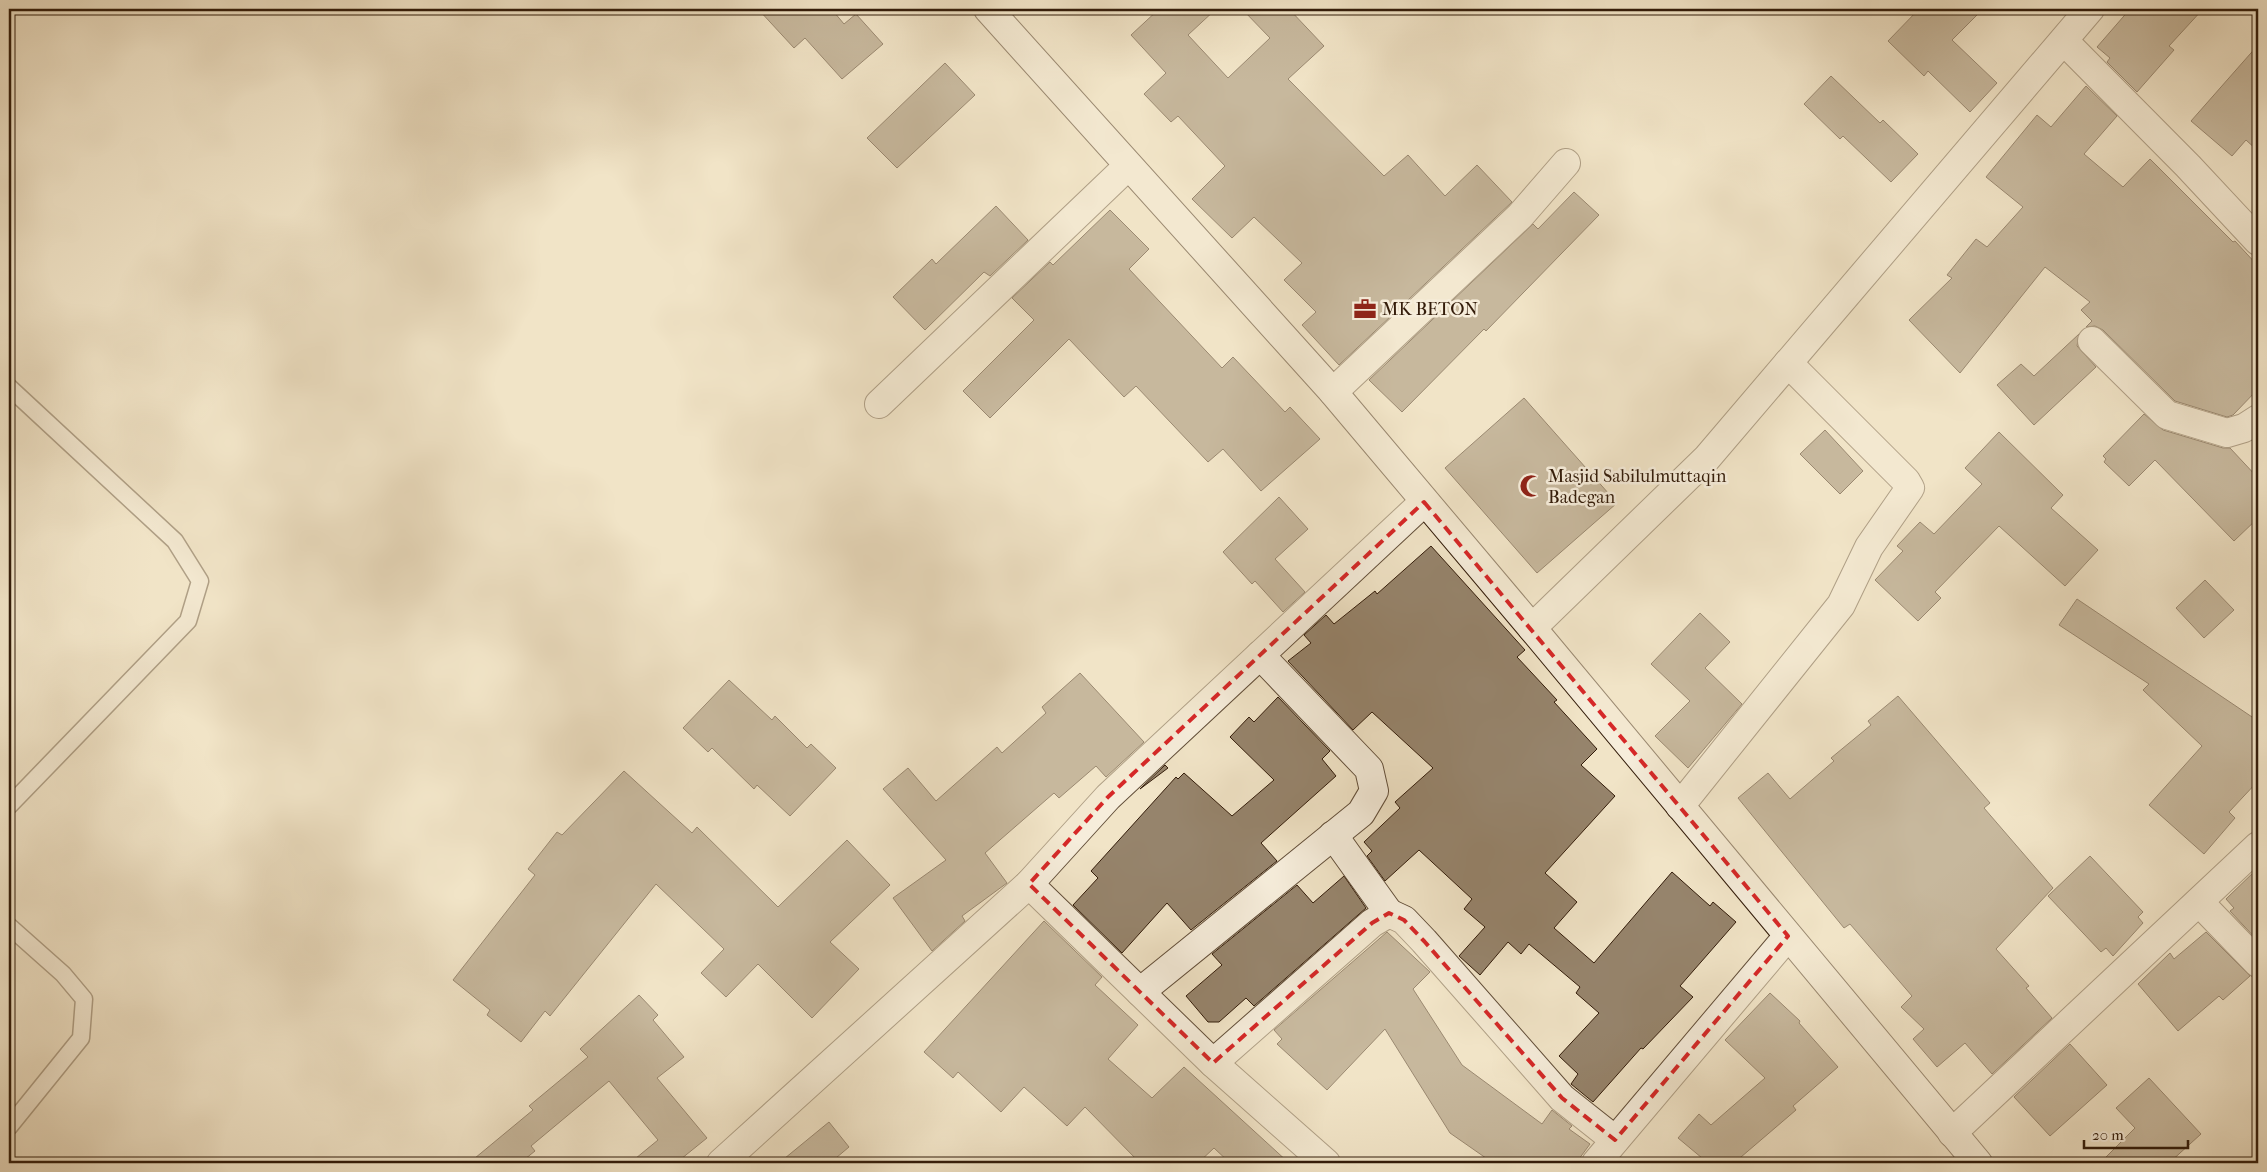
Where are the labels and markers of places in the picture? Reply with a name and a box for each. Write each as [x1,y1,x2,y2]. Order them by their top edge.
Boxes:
office icon: MK BETON [1352,296,1378,322]
place label: MK BETON [1382,299,1478,320]
place label: Masjid Sabilulmuttaqin Badegan [1548,466,1727,508]
mosque icon: Masjid Sabilulmuttaqin Badegan [1518,473,1544,499]

